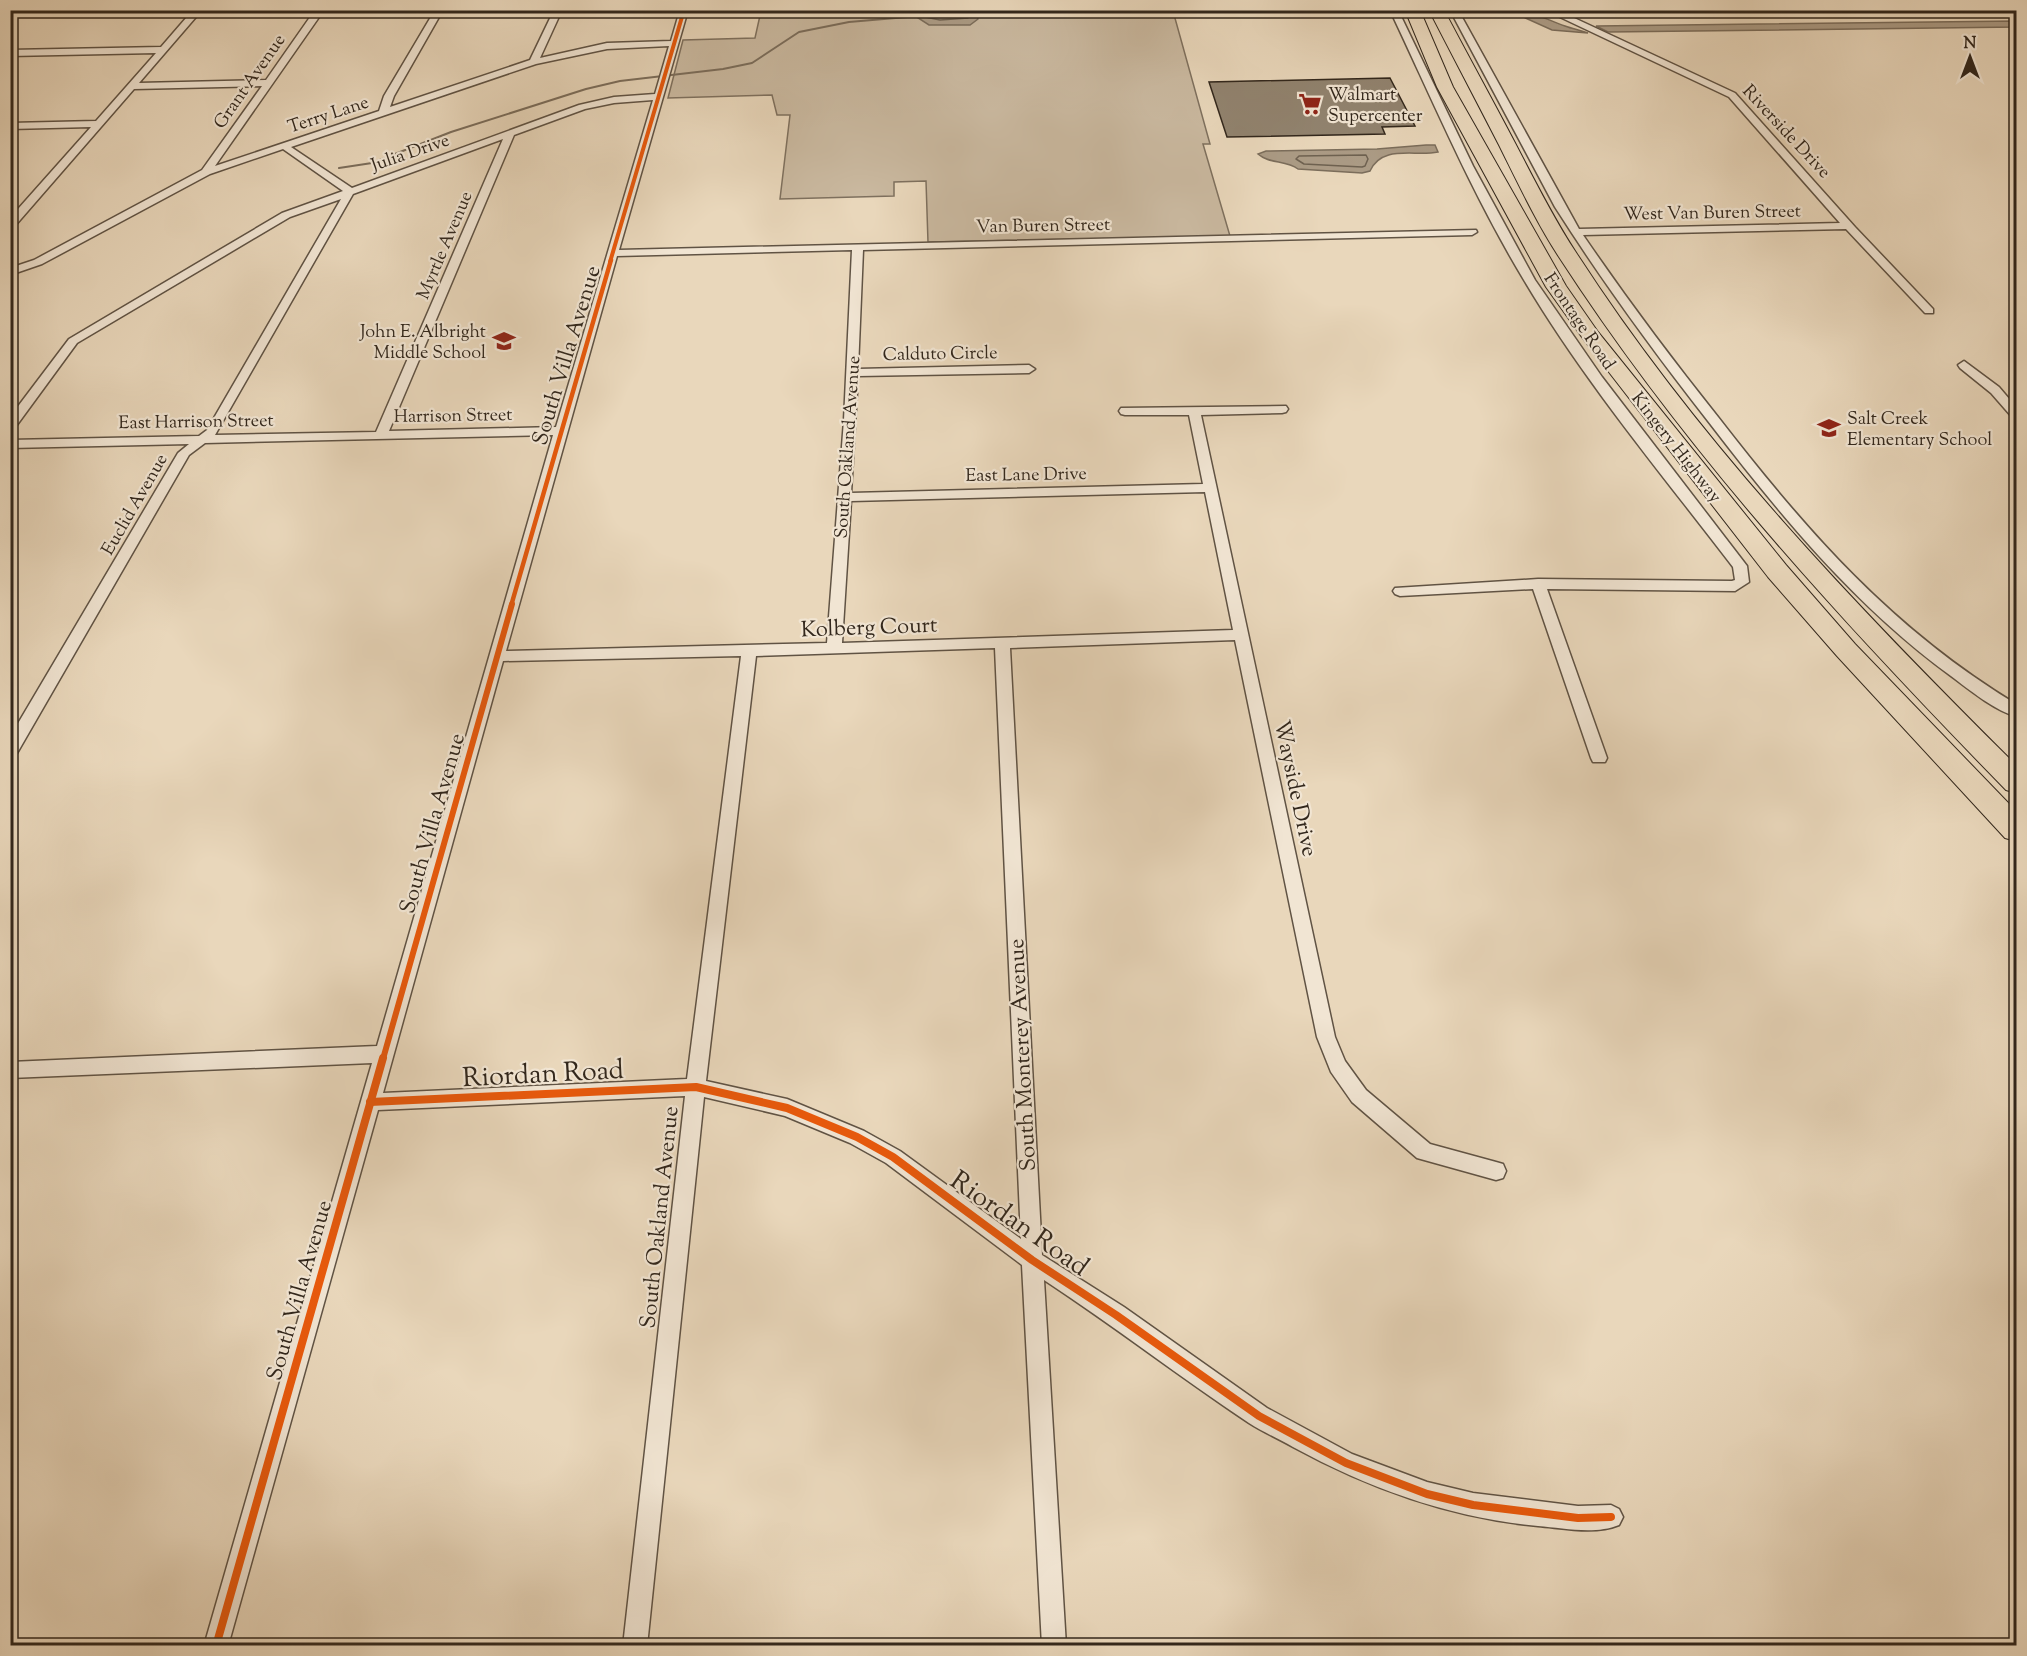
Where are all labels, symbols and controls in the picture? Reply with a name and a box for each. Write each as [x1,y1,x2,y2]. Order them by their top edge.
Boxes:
north arrow [1940,27,2000,87]
street label: Grant Avenue [208,29,293,135]
text: N [1964,33,1977,56]
street label: Riverside Drive [1735,80,1836,185]
place label: Walmart Supercenter [1328,83,1423,130]
street label: Terry Lane [285,91,372,141]
supermarket icon: Walmart Supercenter [1297,91,1323,117]
street label: Julia Drive [367,128,453,180]
street label: Myrtle Avenue [411,188,480,304]
street label: West Van Buren Street [1623,199,1801,229]
street label: Van Buren Street [976,213,1110,241]
street label: South Villa Avenue [525,262,610,450]
street label: Frontage Road [1536,268,1621,376]
place label: John E. Albright Middle School [359,320,486,367]
school or university icon: John E. Albright Middle School [491,328,517,354]
street label: Calduto Circle [882,341,998,369]
street label: South Oakland Avenue [830,355,868,539]
street label: Kingery Highway [1624,387,1727,509]
street label: Harrison Street [393,403,513,431]
place label: Salt Creek Elementary School [1847,407,1992,454]
street label: East Harrison Street [118,409,274,437]
school or university icon: Salt Creek Elementary School [1816,415,1842,441]
street label: Euclid Avenue [96,449,175,561]
street label: East Lane Drive [965,462,1087,490]
street label: Kolberg Court [800,611,938,647]
street label: Wayside Drive [1264,717,1324,860]
street label: South Villa Avenue [393,730,475,918]
street label: South Monterey Avenue [1002,938,1046,1172]
street label: Riordan Road [461,1052,625,1099]
street label: South Oakland Avenue [633,1104,689,1330]
street label: Riordan Road [941,1163,1096,1287]
street label: South Villa Avenue [260,1197,342,1385]

